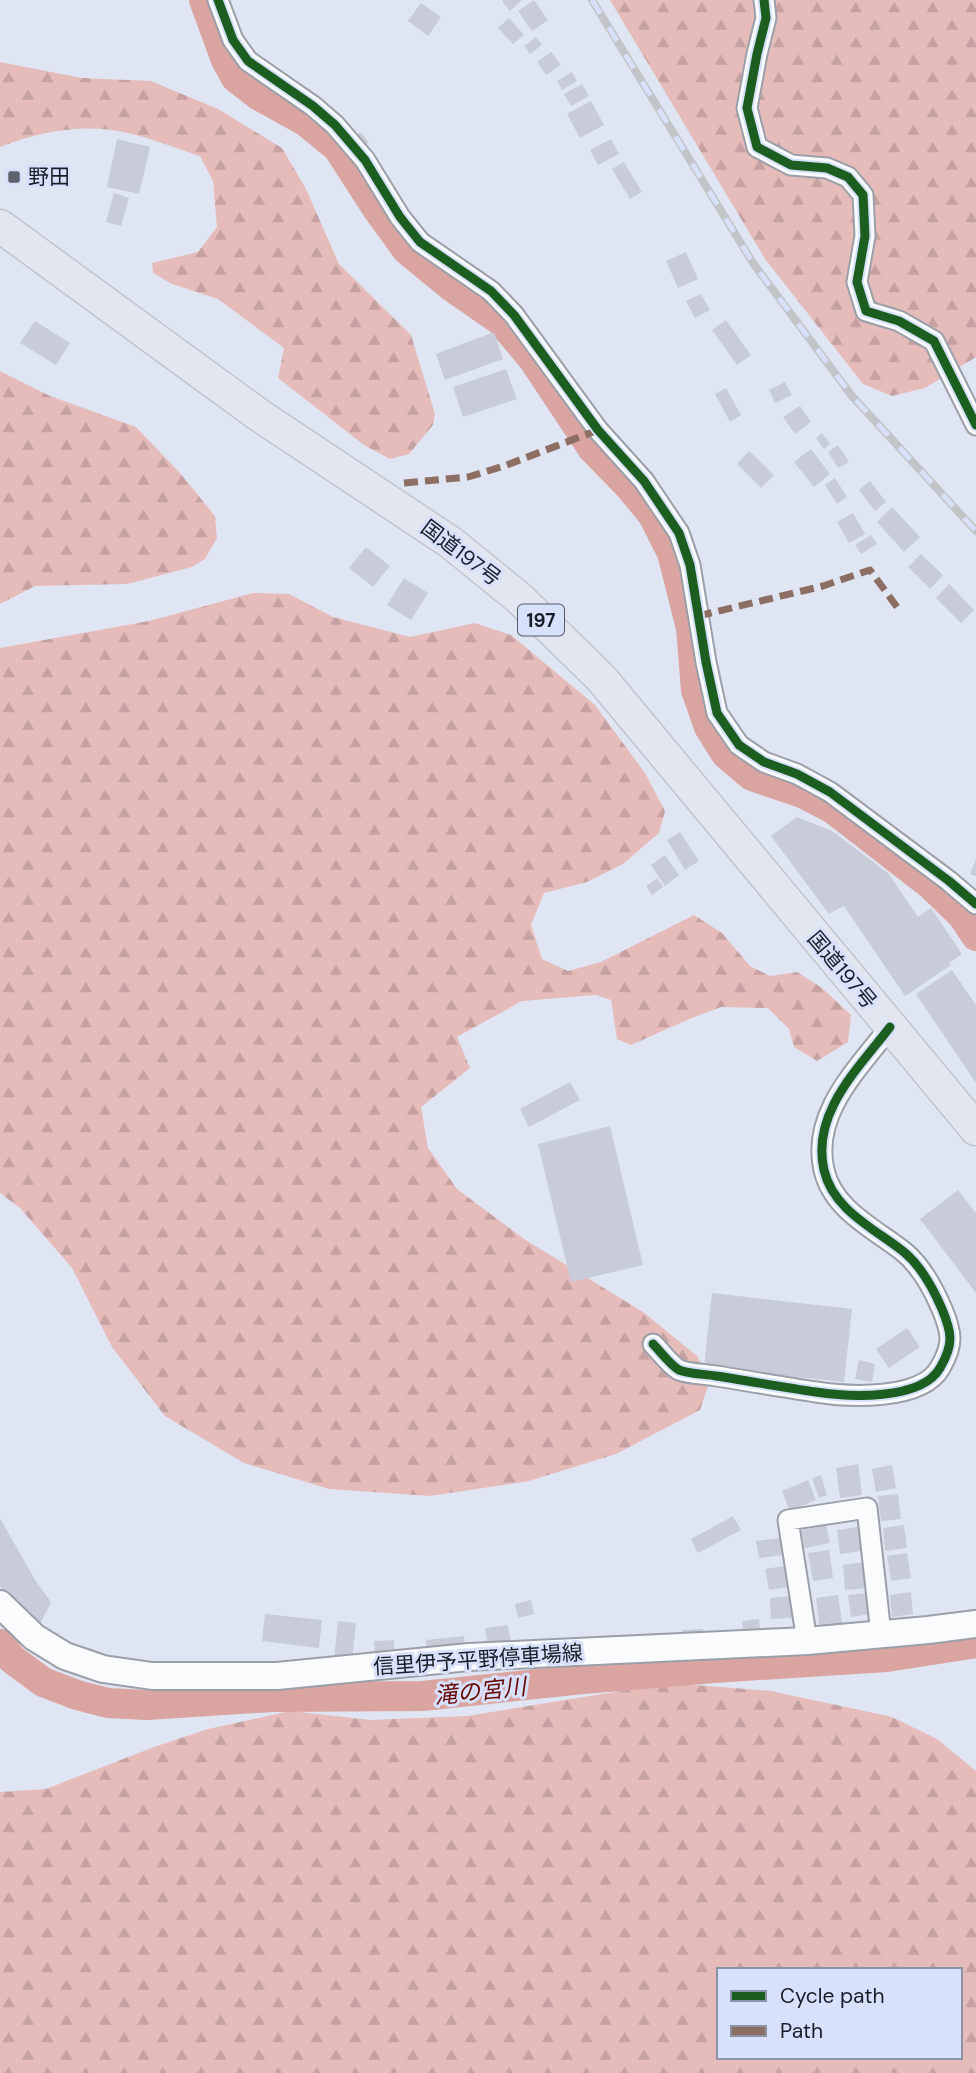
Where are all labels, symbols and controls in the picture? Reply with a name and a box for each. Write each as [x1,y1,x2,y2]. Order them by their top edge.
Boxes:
place label: 野田 [28,163,70,191]
marker: 野田 [6,169,22,185]
street label: 国道197号 [415,514,507,592]
road number: 197 [518,604,564,636]
street label: 国道197号 [801,925,883,1015]
street label: 信里伊予平野停車場線 [372,1639,584,1681]
water label: 滝の宮川 [433,1671,530,1711]
legend [717,1968,962,2059]
text: Cycle path [780,1982,885,2010]
text: Path [780,2017,823,2045]

